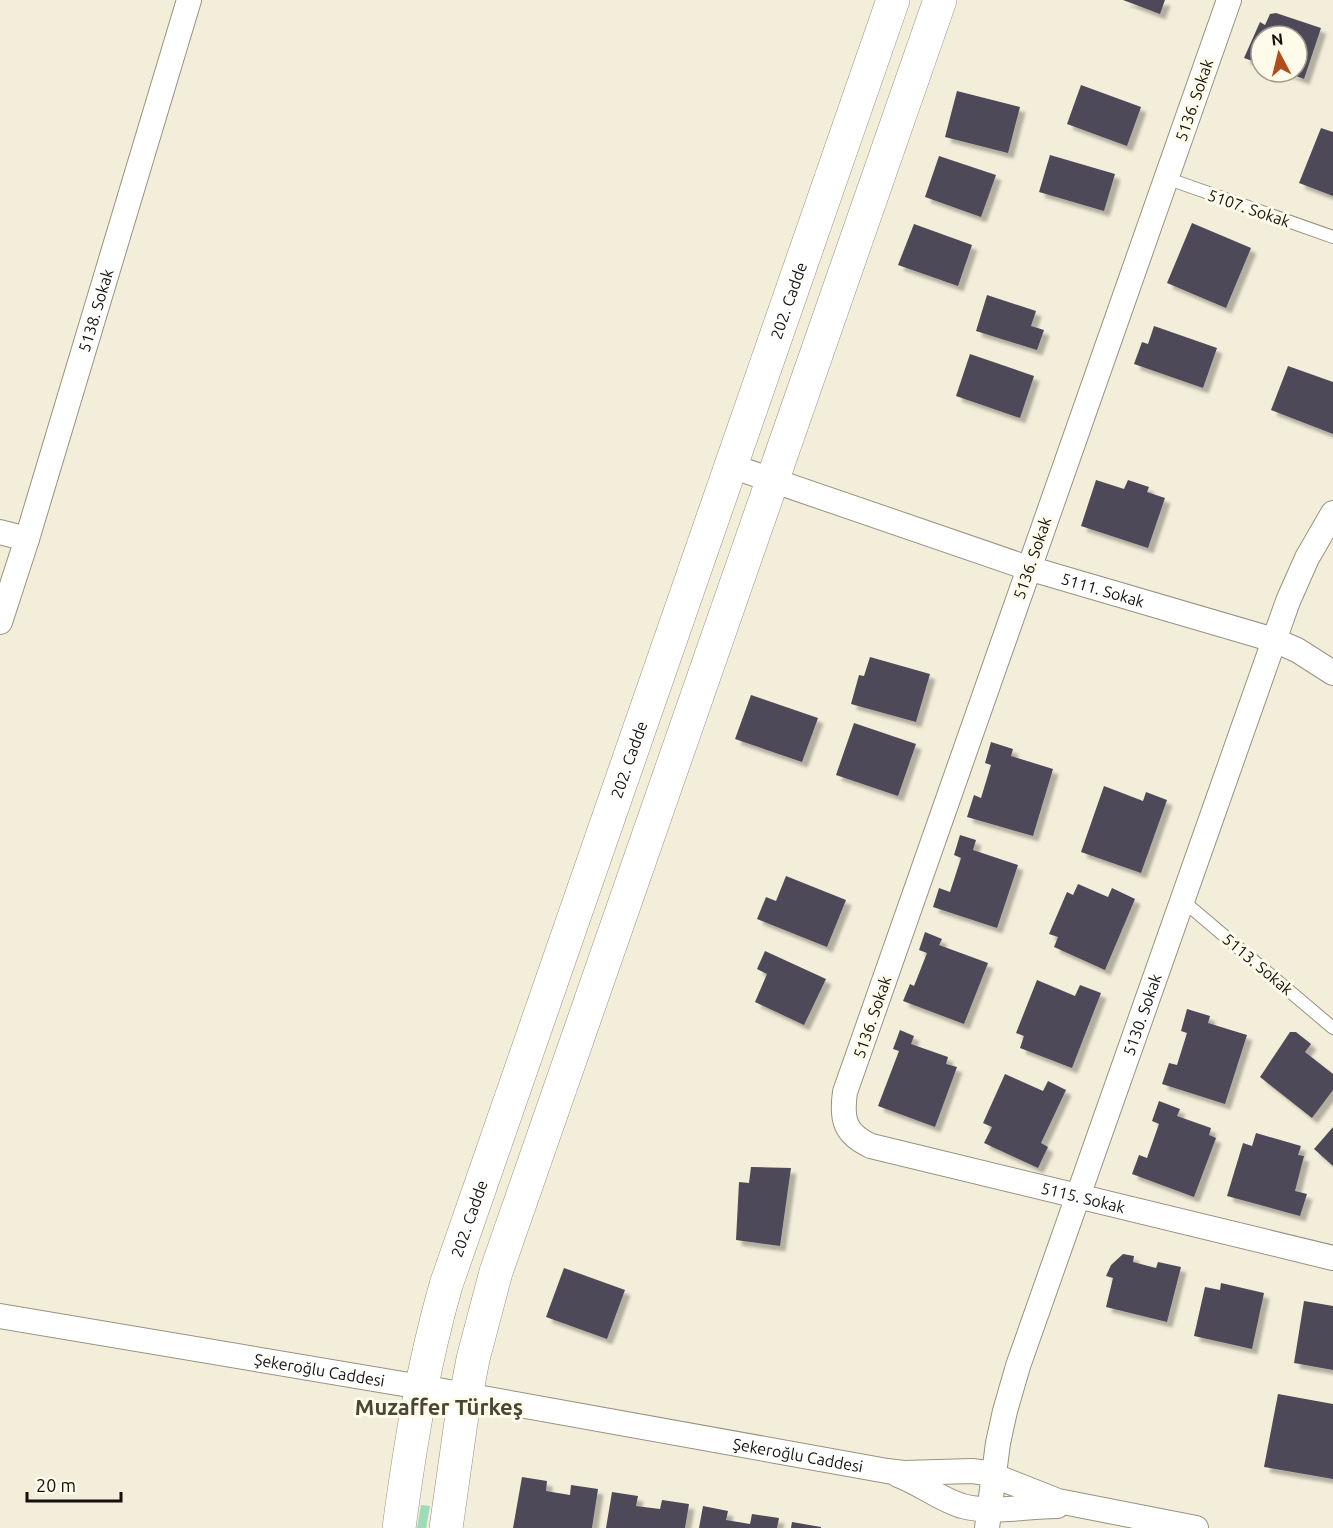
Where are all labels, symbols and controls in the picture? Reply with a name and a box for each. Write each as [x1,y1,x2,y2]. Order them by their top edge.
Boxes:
north arrow [1249,24,1309,84]
text: N [1270,29,1284,49]
street label: 5136. Sokak [1172,57,1216,143]
street label: 5107. Sokak [1206,186,1292,230]
street label: 202. Cadde [767,260,810,341]
street label: 5138. Sokak [75,267,117,354]
street label: 5136. Sokak [1010,515,1054,601]
street label: 5111. Sokak [1059,569,1147,611]
street label: 202. Cadde [607,719,650,801]
street label: 5113. Sokak [1219,930,1297,998]
street label: 5130. Sokak [1119,971,1165,1058]
street label: 5136. Sokak [850,974,894,1060]
street label: 202. Cadde [447,1178,491,1260]
street label: 5115. Sokak [1039,1179,1127,1216]
street label: Şekeroğlu Caddesi [253,1350,386,1390]
district label: Muzaffer Türkeş [355,1394,523,1420]
street label: Şekeroğlu Caddesi [731,1434,865,1476]
scale bar [27,1465,122,1503]
text: 20 m [36,1475,76,1495]

